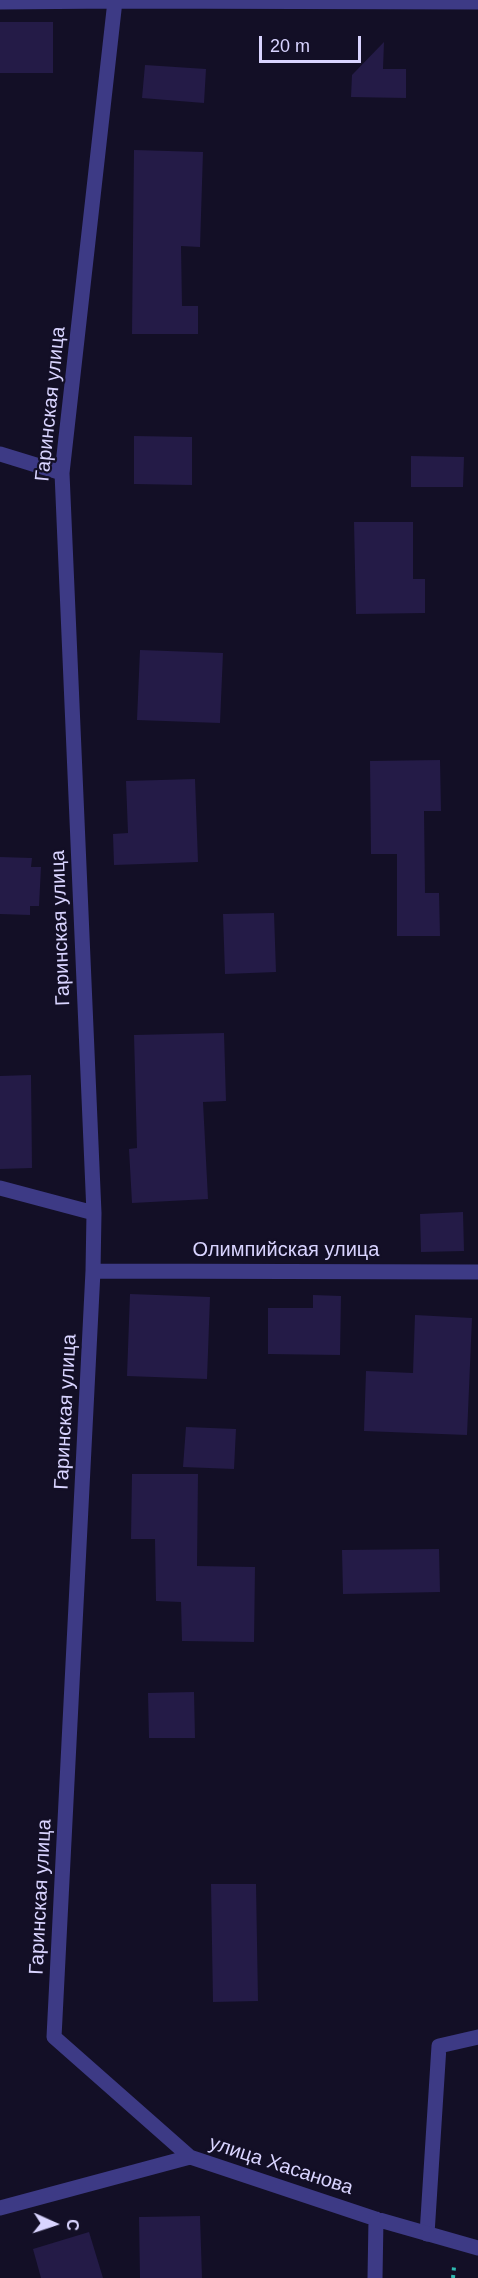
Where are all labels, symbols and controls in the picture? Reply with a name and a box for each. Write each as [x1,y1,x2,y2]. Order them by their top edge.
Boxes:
scale bar [262,24,364,62]
text: 20 m [270,36,310,56]
street label: Гаринская улица [31,325,71,483]
street label: Гаринская улица [46,850,76,1006]
street label: Олимпийская улица [193,1238,379,1262]
street label: Гаринская улица [50,1334,82,1490]
street label: Гаринская улица [25,1819,57,1975]
street label: улица Хасанова [206,2131,356,2201]
north arrow [24,2194,84,2254]
text: С [64,2219,81,2231]

